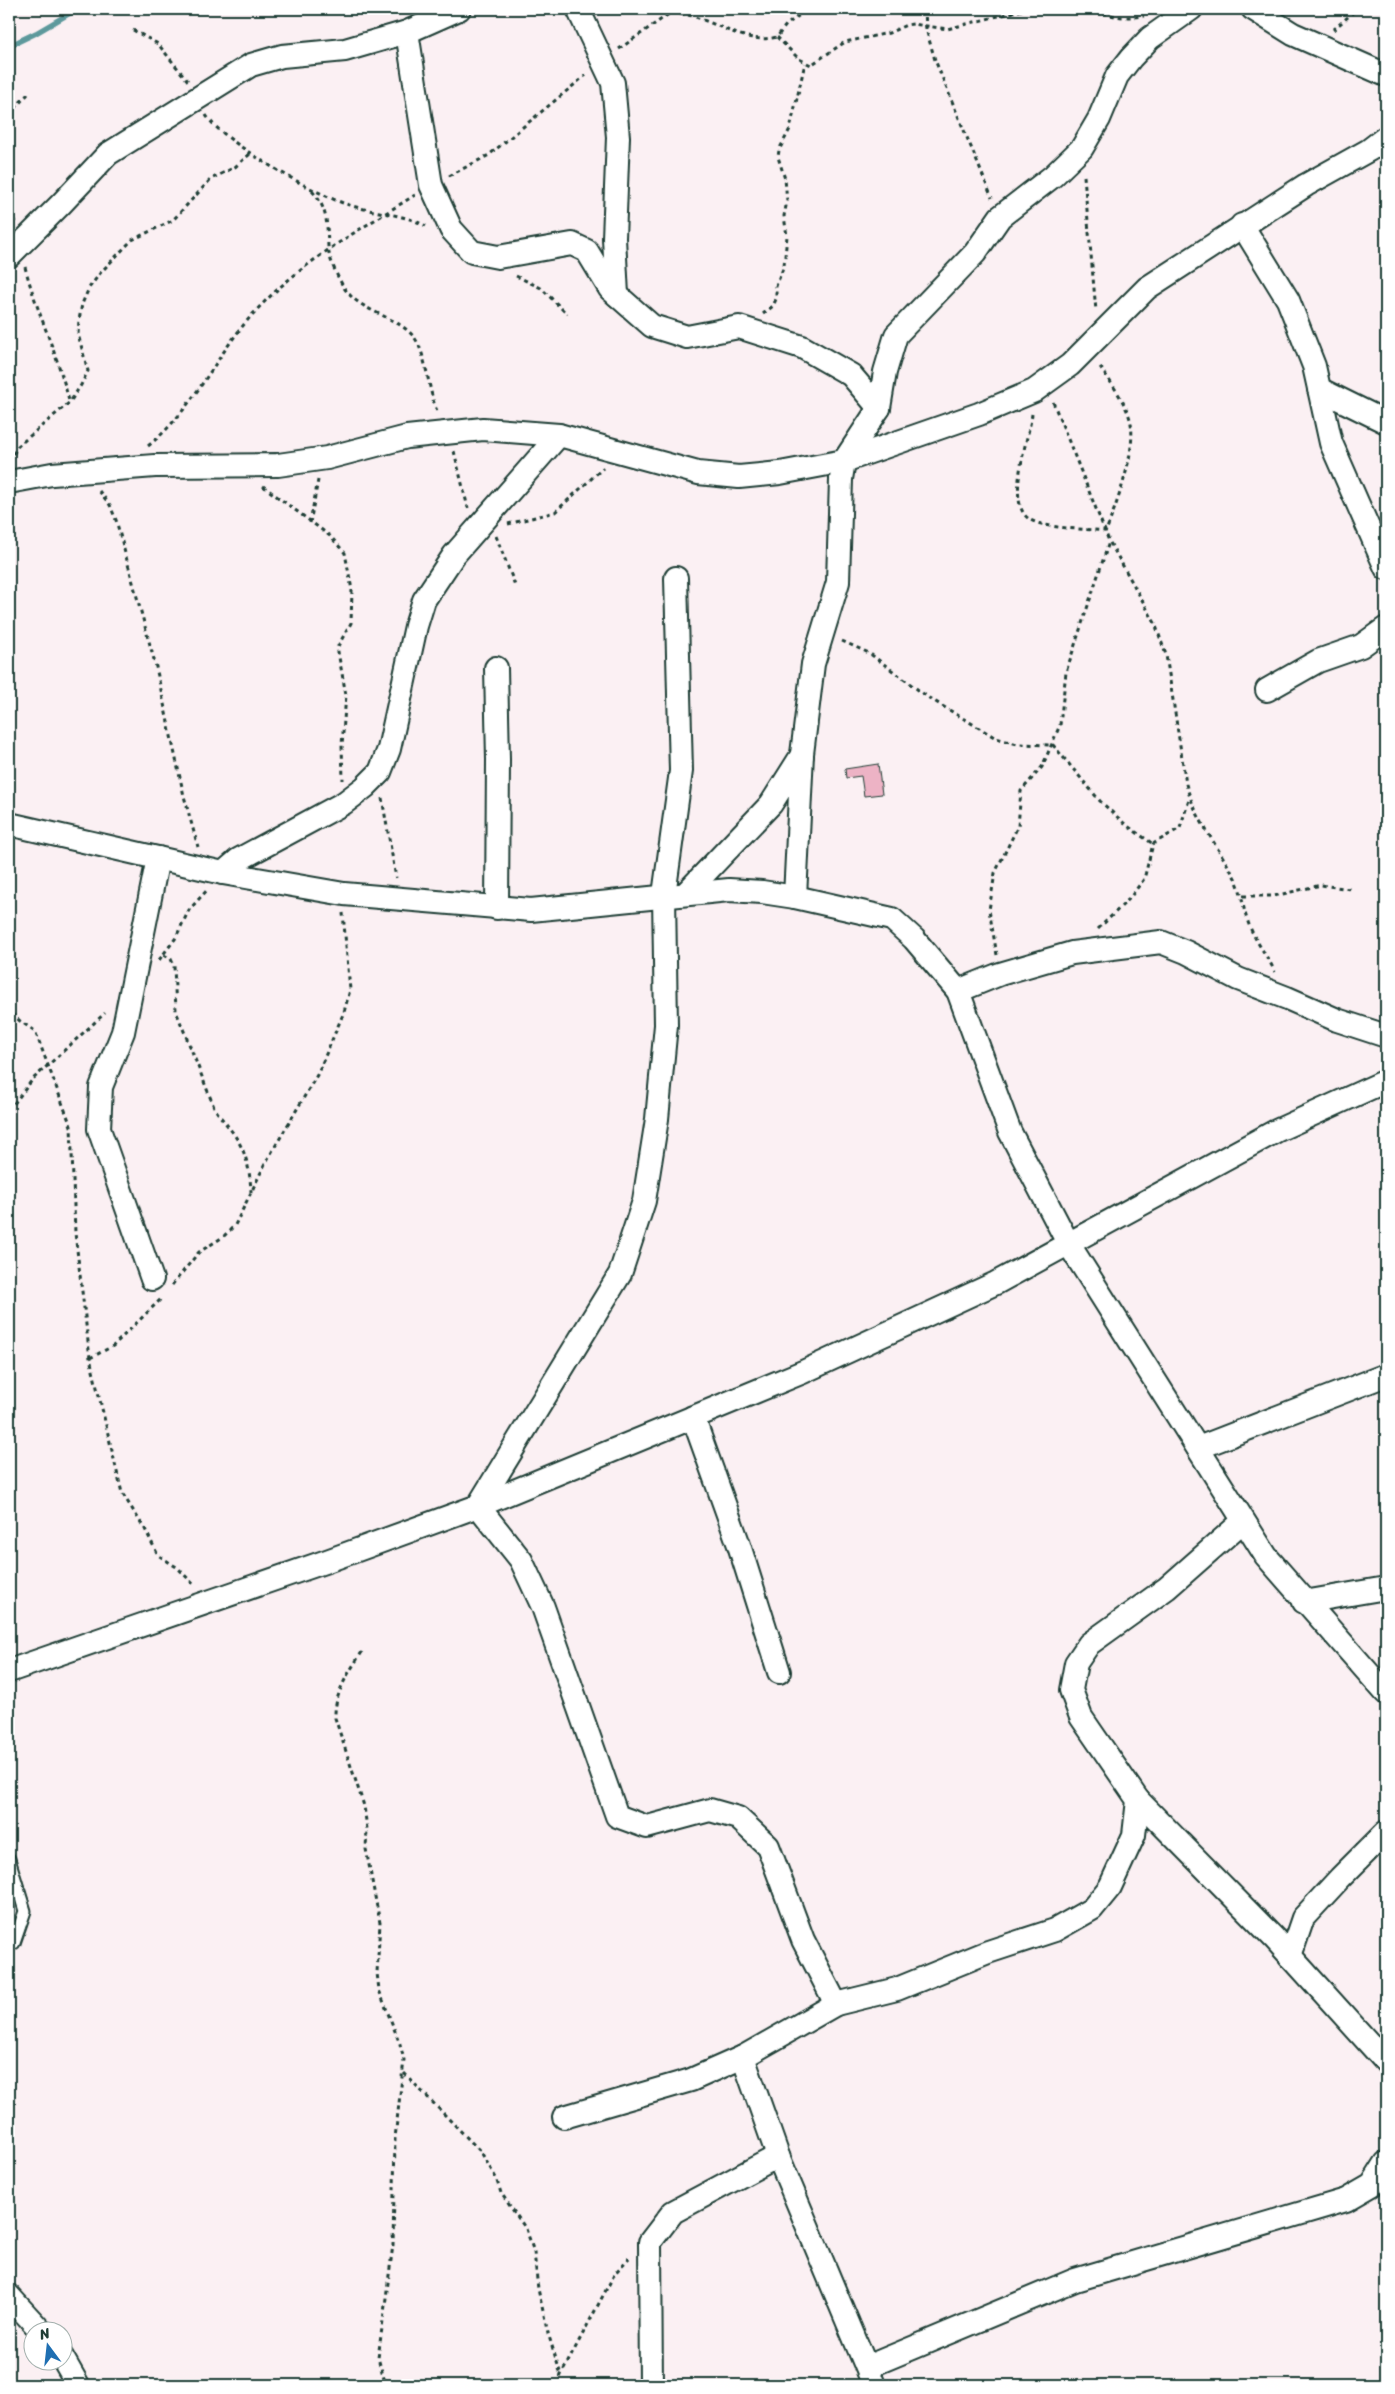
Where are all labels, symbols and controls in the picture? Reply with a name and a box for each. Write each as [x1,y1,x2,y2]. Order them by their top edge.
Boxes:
text: N [36,2321,53,2348]
north arrow [22,2322,72,2372]

